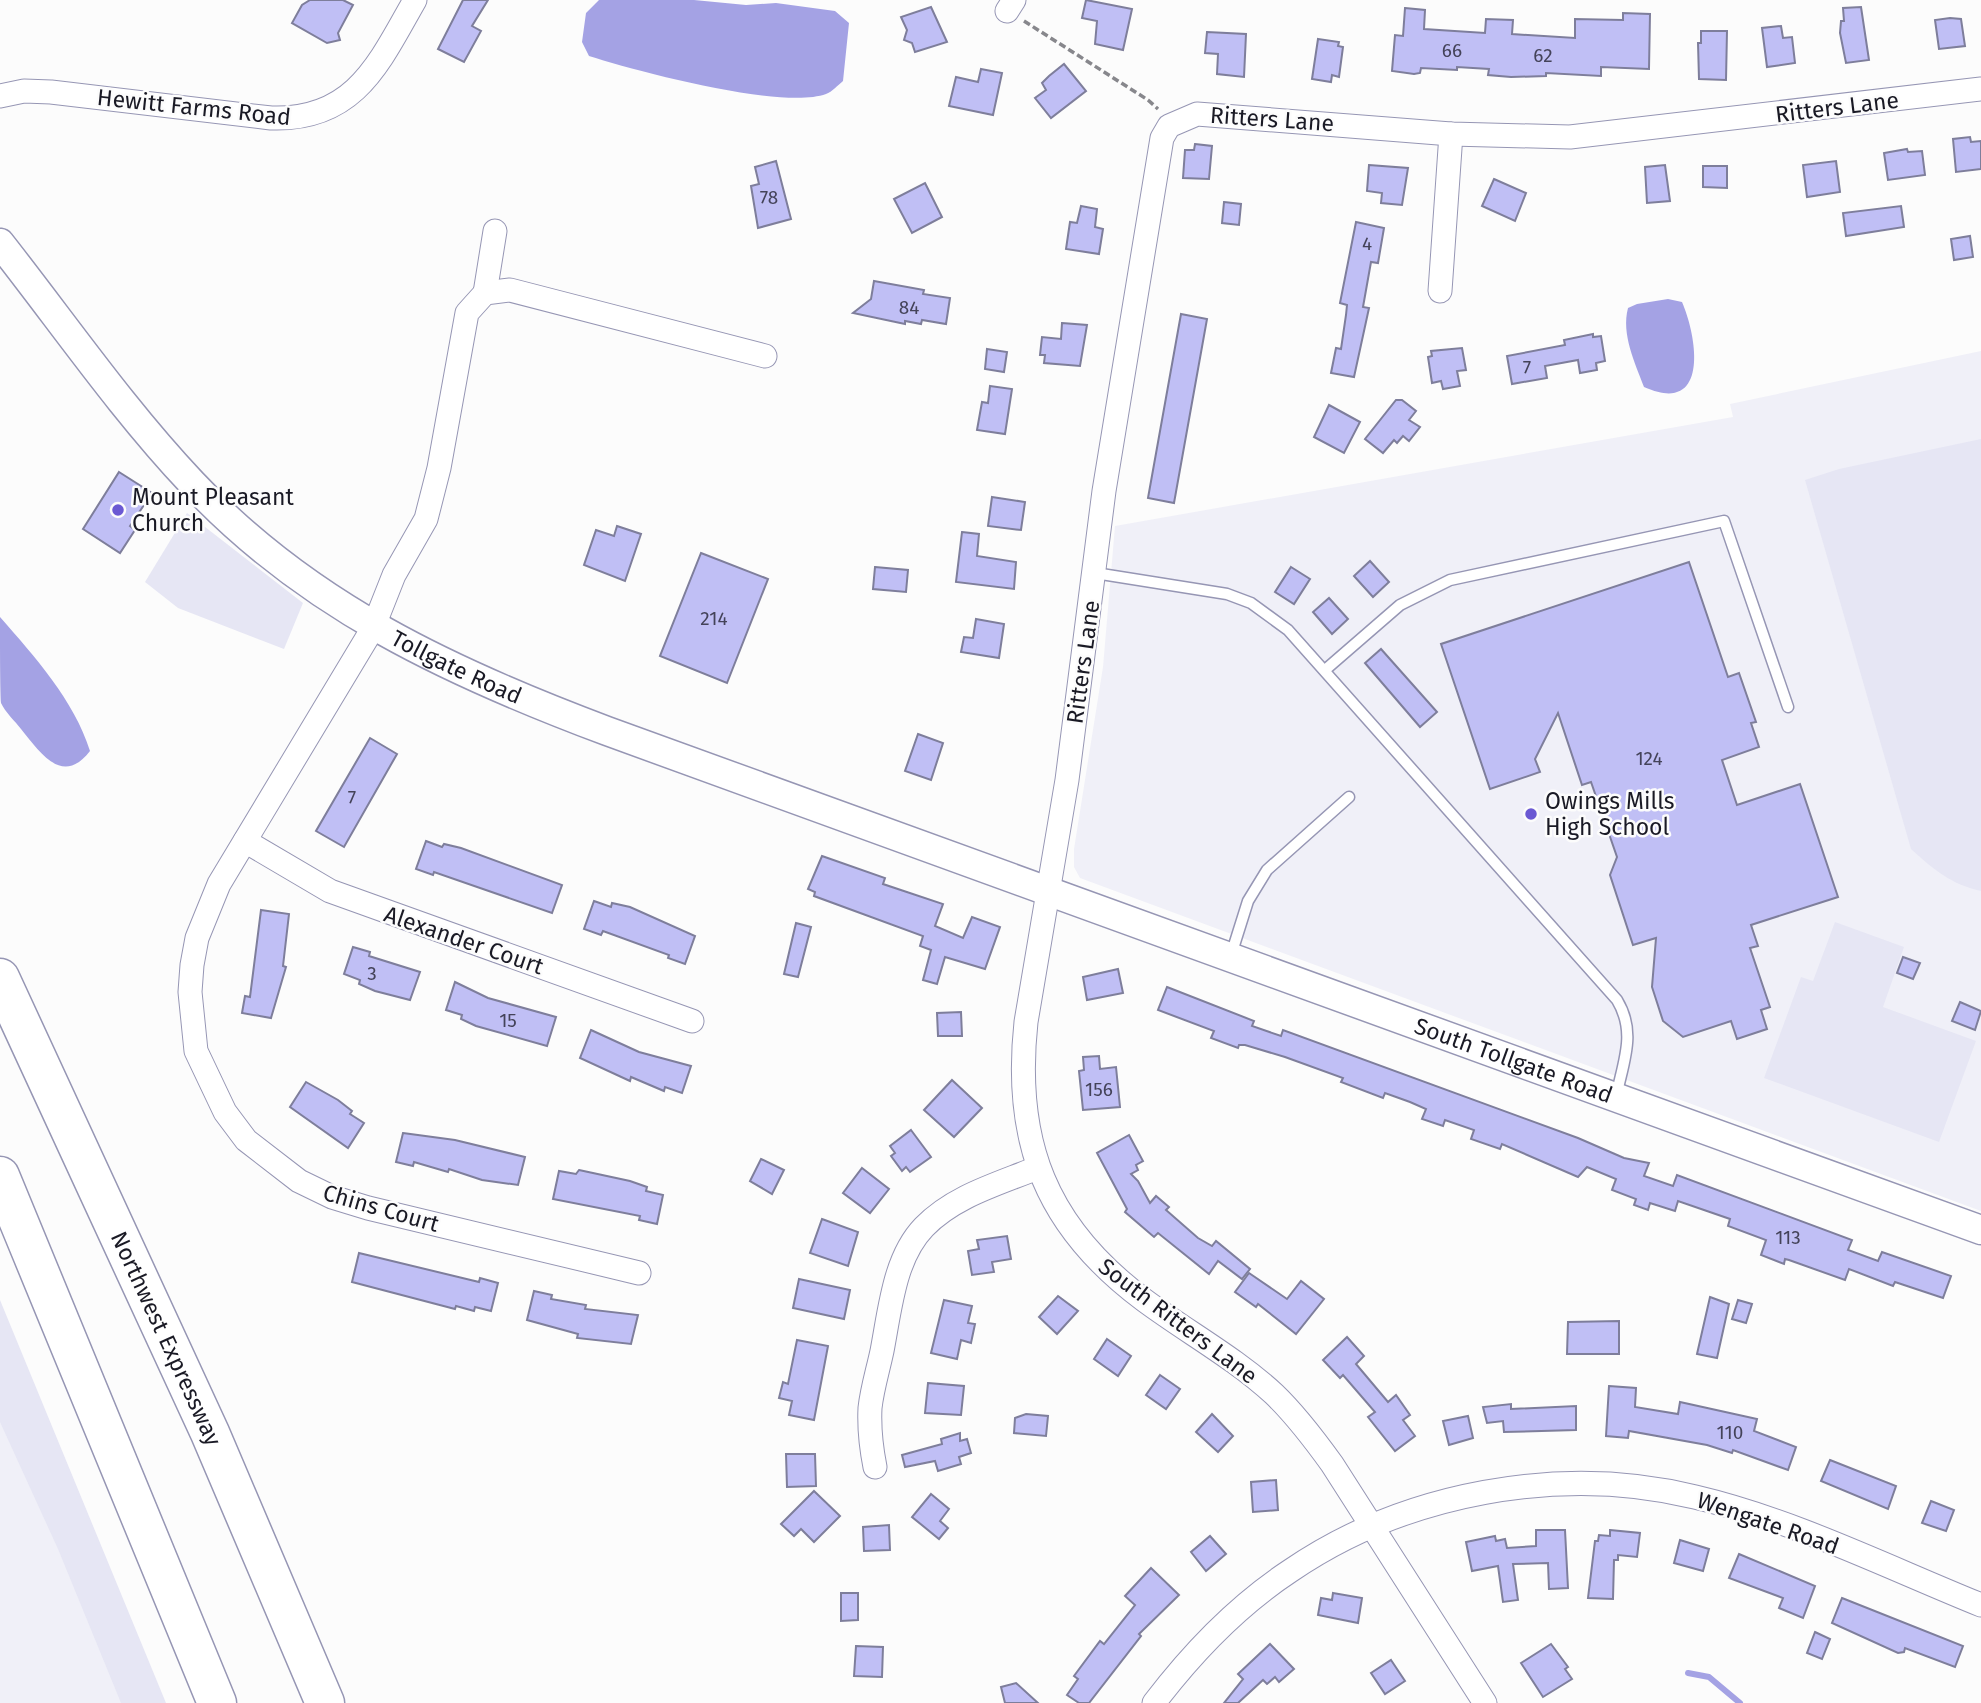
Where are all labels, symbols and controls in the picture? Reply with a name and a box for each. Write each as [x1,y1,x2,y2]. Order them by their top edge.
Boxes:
house number: 66 [1442,39,1462,62]
house number: 62 [1533,44,1553,67]
street label: Hewitt Farms Road [96,83,292,131]
street label: Ritters Lane [1774,86,1900,128]
street label: Ritters Lane [1209,101,1335,137]
house number: 78 [760,186,778,209]
house number: 4 [1362,232,1372,255]
house number: 84 [899,296,919,319]
house number: 7 [1523,356,1531,379]
place label: Mount Pleasant Church [132,483,294,537]
marker: Mount Pleasant Church [110,502,126,518]
street label: Ritters Lane [1060,598,1106,726]
house number: 214 [700,607,728,630]
street label: Tollgate Road [386,624,526,710]
house number: 124 [1635,747,1663,770]
house number: 7 [348,786,356,809]
place label: Owings Mills High School [1545,787,1675,841]
marker: Owings Mills High School [1523,806,1539,822]
street label: Alexander Court [381,900,548,981]
house number: 3 [367,962,377,985]
house number: 15 [499,1009,517,1032]
street label: South Tollgate Road [1411,1011,1616,1109]
house number: 156 [1085,1078,1113,1101]
street label: Chins Court [320,1178,443,1238]
house number: 113 [1775,1226,1801,1249]
street label: Northwest Expressway [105,1227,228,1450]
street label: South Ritters Lane [1093,1252,1263,1390]
house number: 110 [1717,1421,1743,1444]
street label: Wengate Road [1693,1486,1843,1560]

